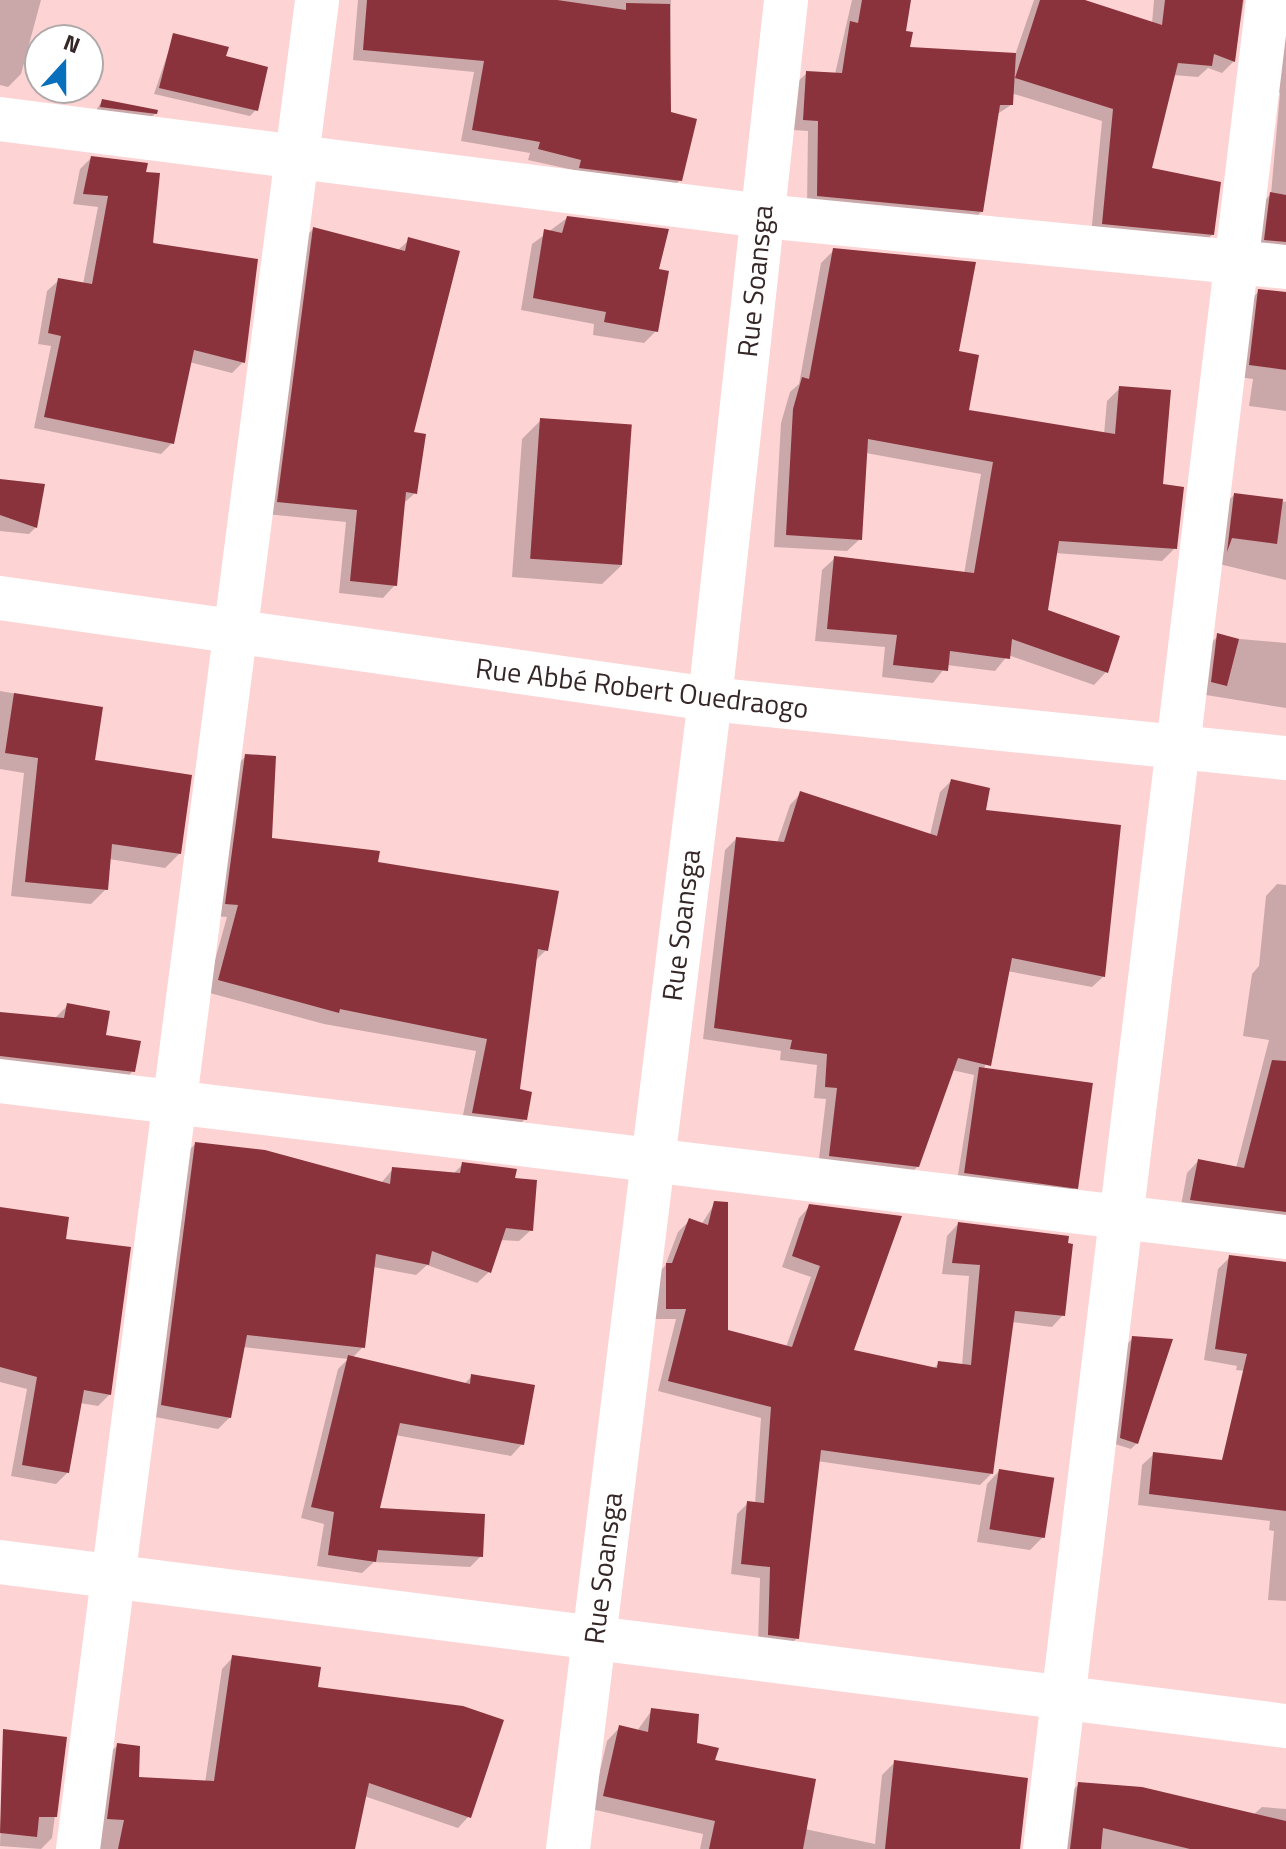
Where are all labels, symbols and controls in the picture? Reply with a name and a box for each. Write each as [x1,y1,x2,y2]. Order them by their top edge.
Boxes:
north arrow [24,24,104,104]
text: N [59,25,85,62]
street label: Rue Soansga [730,203,780,359]
street label: Rue Abbé Robert Ouedraogo [474,651,810,725]
street label: Rue Soansga [655,847,707,1003]
street label: Rue Soansga [577,1490,629,1646]

